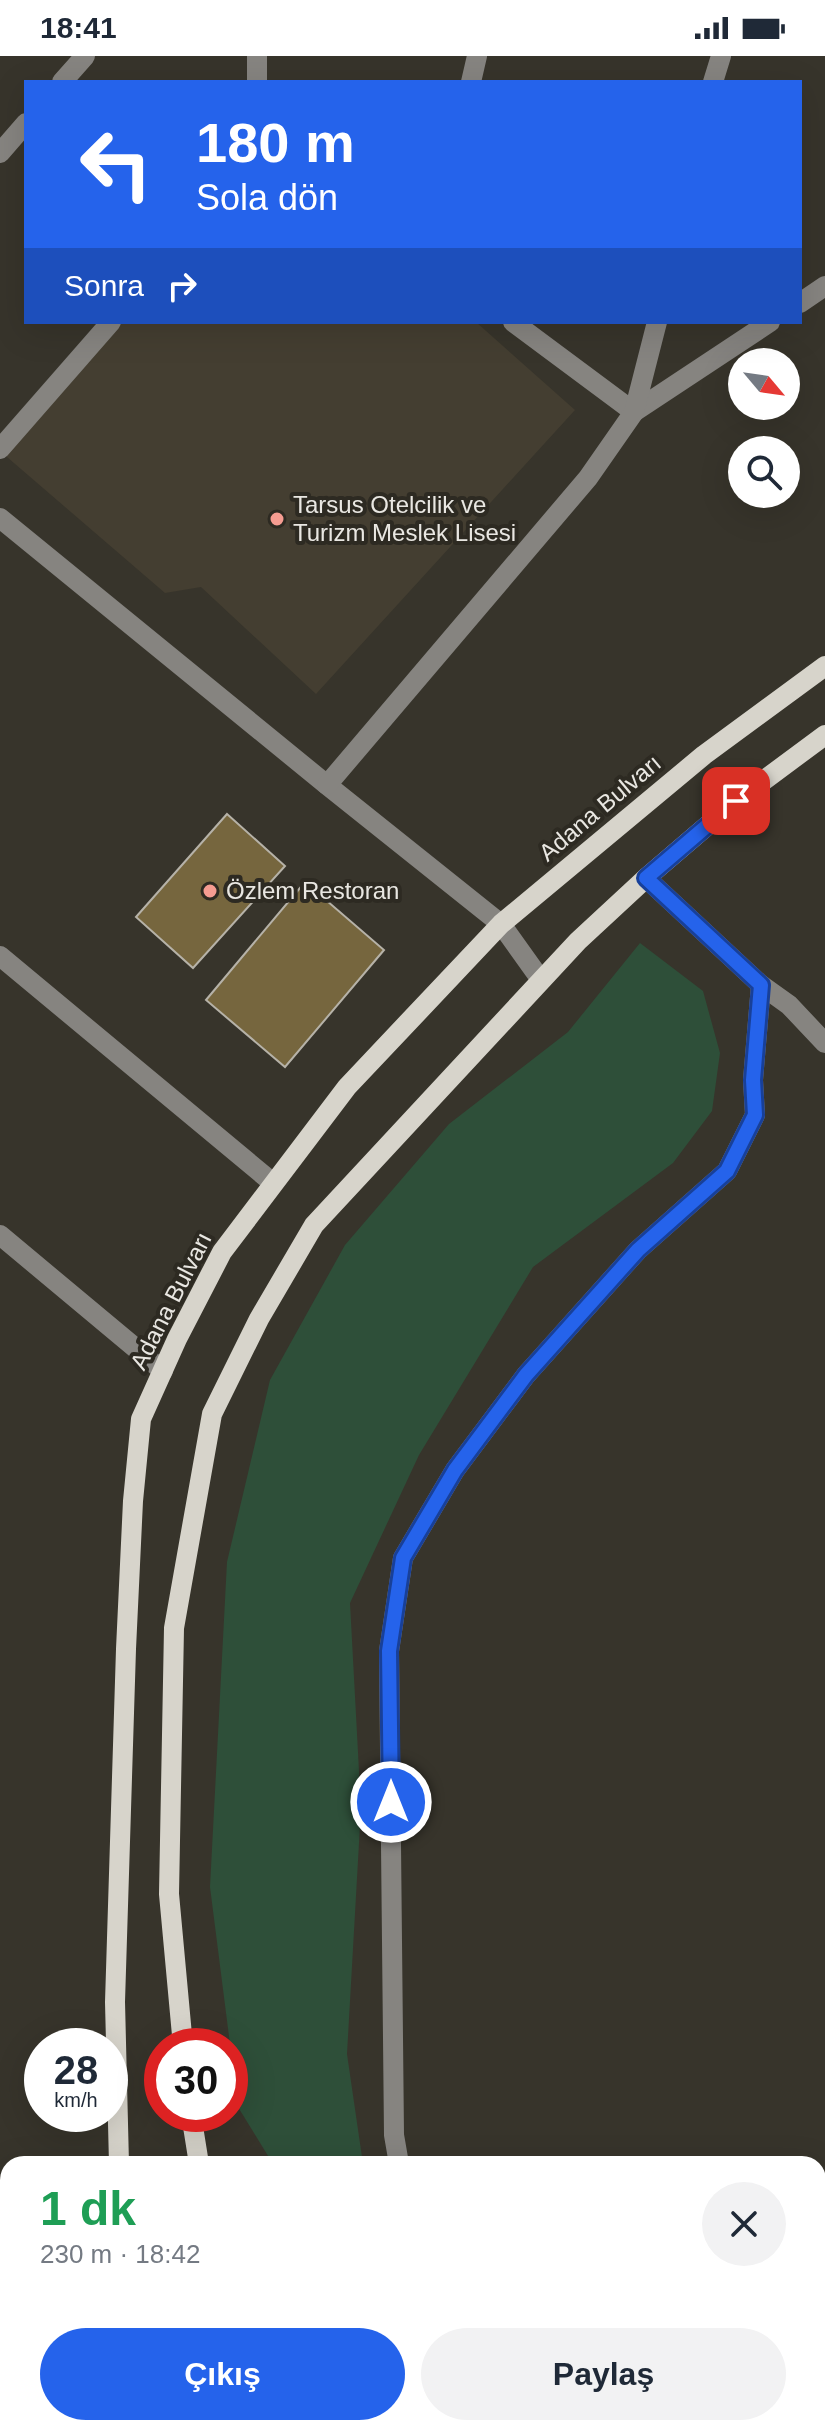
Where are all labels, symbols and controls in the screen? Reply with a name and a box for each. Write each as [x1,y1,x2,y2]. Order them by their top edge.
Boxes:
text: 18:41 [40,11,117,44]
text: 180 m [196,111,355,174]
icon: left [64,112,168,216]
text: Sola dön [196,177,338,218]
icon: right [160,264,204,308]
text: Sonra [64,269,144,302]
north arrow [728,348,800,420]
map controls [728,348,800,508]
button: search [728,436,800,508]
place label: Tarsus Otelcilik ve Turizm Meslek Lisesi [293,491,516,546]
marker: Tarsus Otelcilik ve Turizm Meslek Lisesi [268,510,286,528]
street label: Adana Bulvarı [533,749,666,866]
pin [702,767,770,835]
icon: arrive [714,779,758,823]
place label: Özlem Restoran [226,877,399,904]
marker: Özlem Restoran [201,882,219,900]
street label: Adana Bulvarı [124,1227,217,1374]
position arrow [349,1760,433,1844]
speed limit sign: 30 [144,2028,248,2132]
text: 28 [54,2048,98,2092]
text: km/h [54,2089,98,2111]
text: 1 dk [40,2182,136,2235]
button: close [702,2182,786,2266]
text: 230 m · 18:42 [40,2239,200,2269]
button: Çıkış [40,2328,405,2420]
button: Paylaş [421,2328,786,2420]

